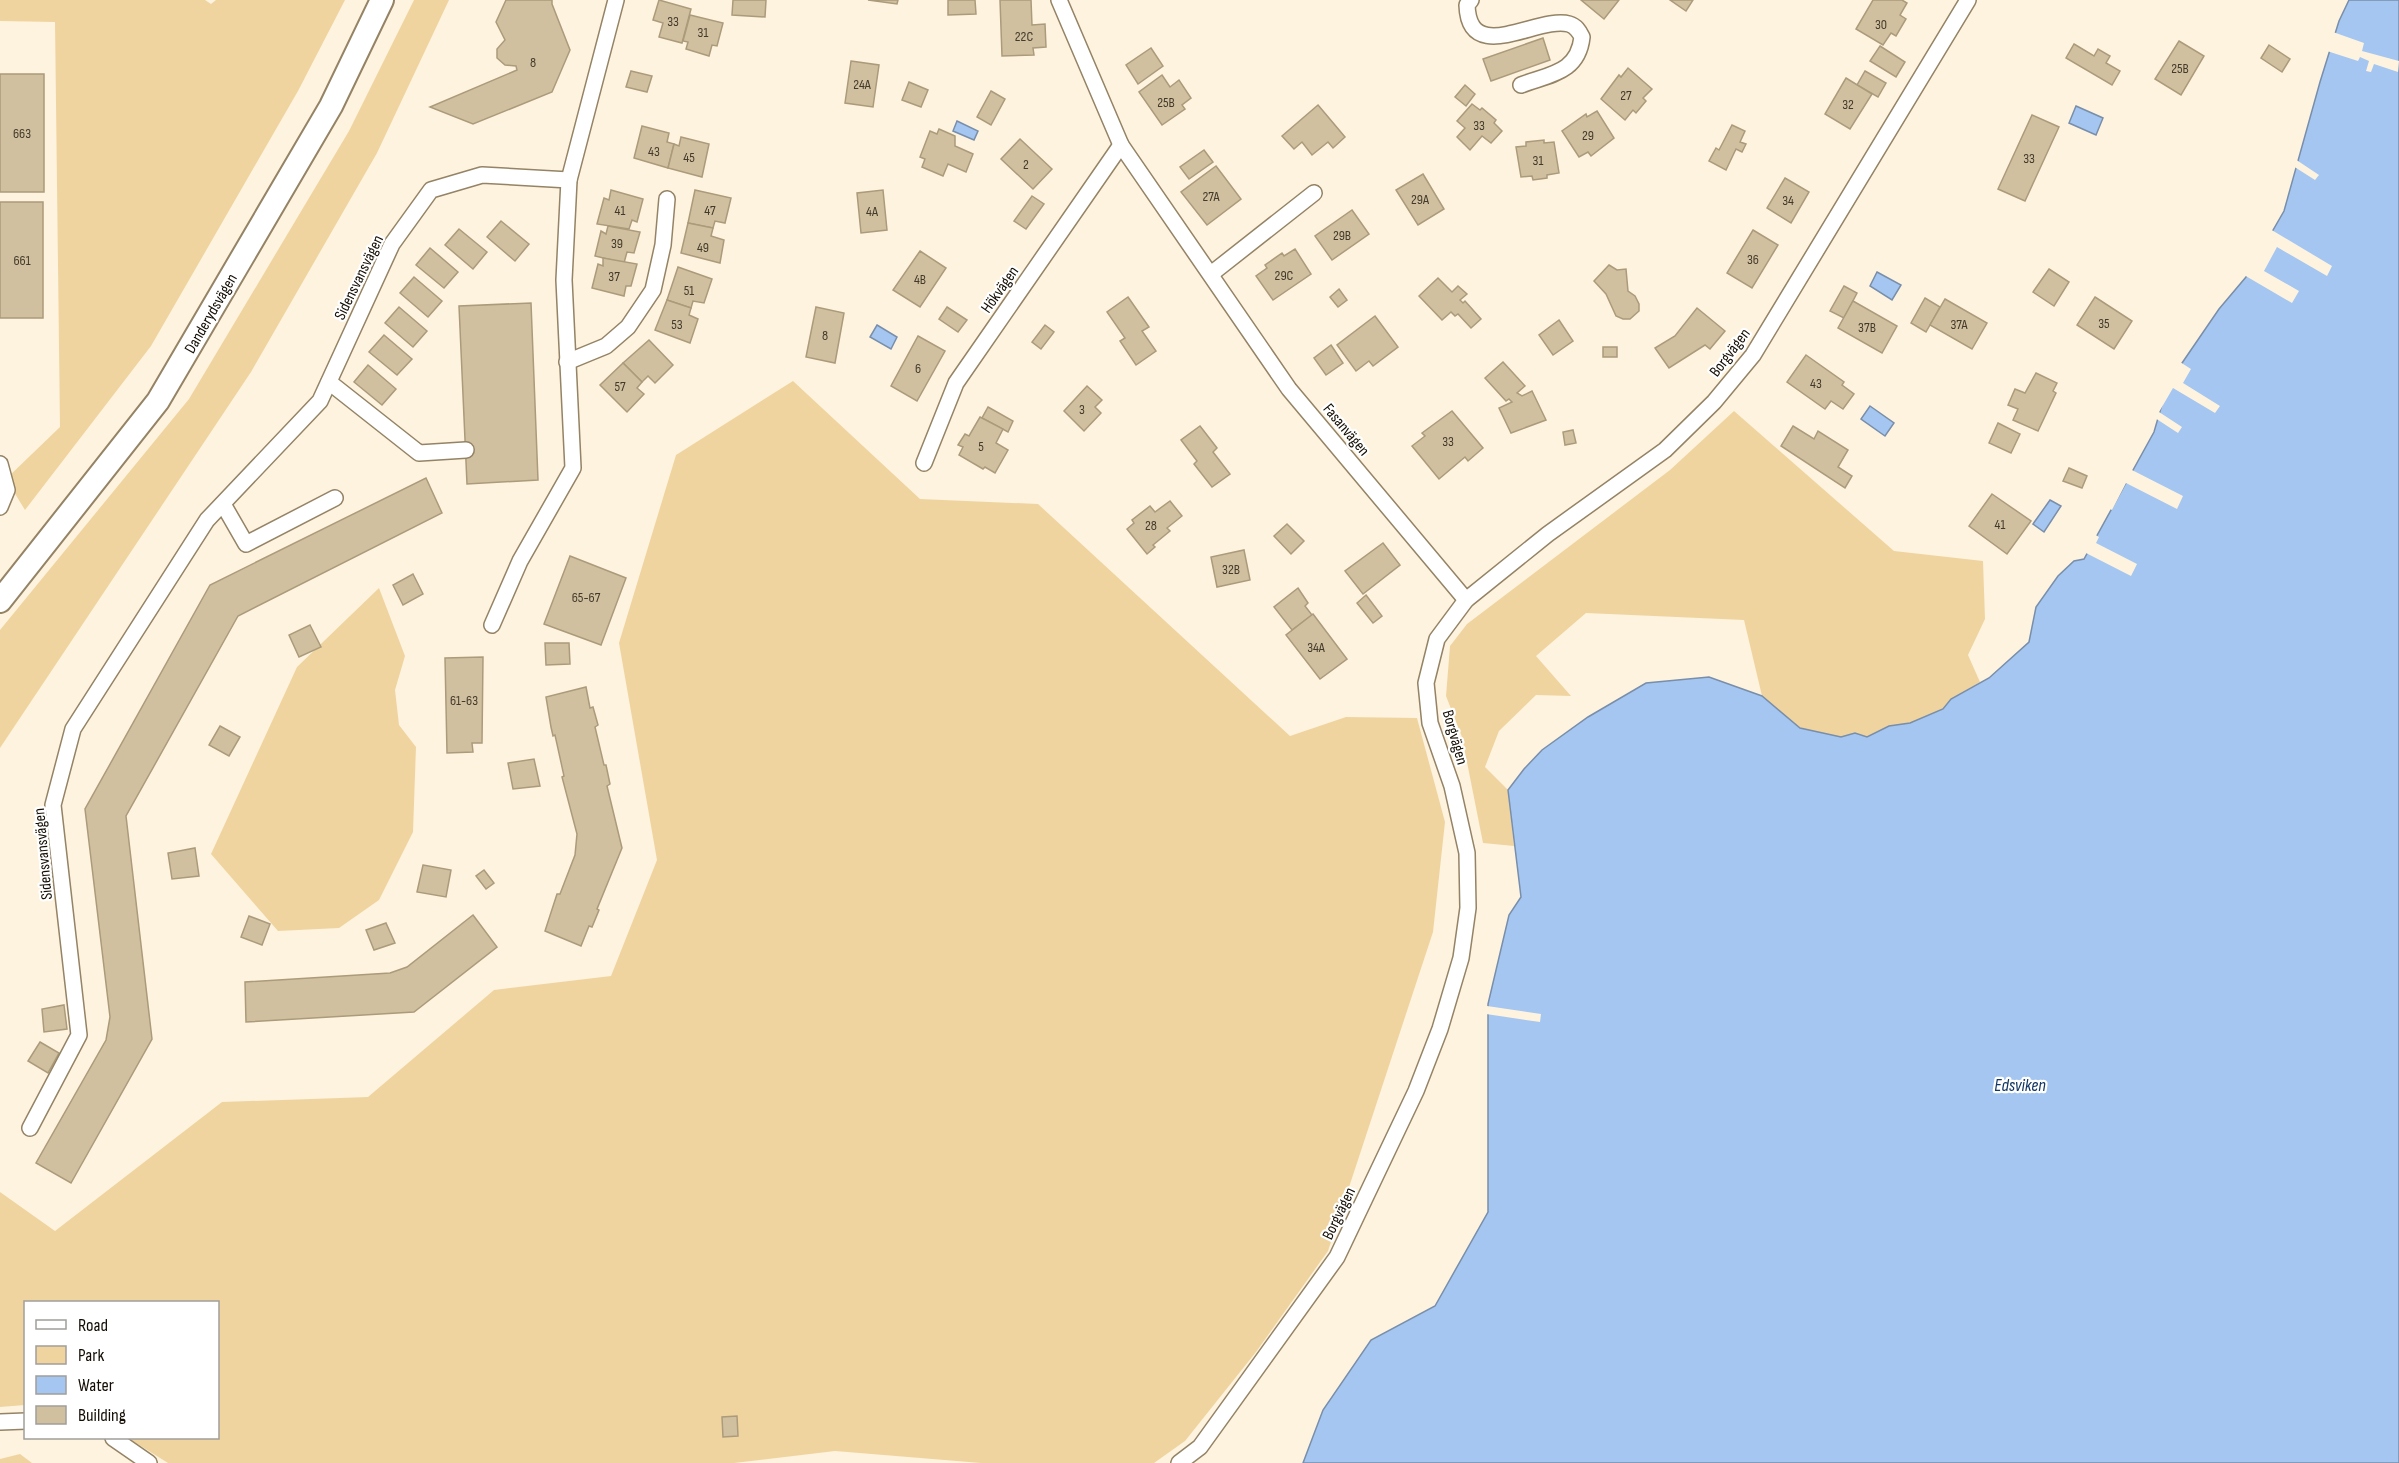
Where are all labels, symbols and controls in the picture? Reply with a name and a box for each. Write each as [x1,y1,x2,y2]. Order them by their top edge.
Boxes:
house number: 33 [667,13,679,30]
house number: 30 [1875,16,1887,33]
house number: 31 [698,24,708,41]
house number: 22C [1015,28,1033,45]
house number: 8 [530,54,536,71]
house number: 25B [2171,60,2189,77]
house number: 24A [853,76,872,93]
house number: 27 [1620,87,1632,104]
house number: 25B [1157,94,1175,111]
house number: 32 [1842,96,1854,113]
house number: 33 [1473,117,1485,134]
house number: 663 [13,125,31,142]
house number: 29 [1582,127,1594,144]
house number: 43 [648,143,660,160]
house number: 45 [683,149,695,166]
house number: 33 [2023,150,2035,167]
house number: 31 [1533,152,1543,169]
house number: 2 [1023,156,1029,173]
house number: 27A [1202,188,1221,205]
house number: 29A [1411,191,1430,208]
house number: 34 [1782,192,1794,209]
house number: 41 [615,202,625,219]
house number: 47 [704,202,716,219]
house number: 4A [866,203,879,220]
house number: 29B [1333,227,1351,244]
street label: Sidensvansvägen [331,232,388,323]
house number: 39 [611,235,623,252]
house number: 49 [697,239,709,256]
house number: 36 [1747,251,1759,268]
house number: 661 [13,252,31,269]
street label: Hökvägen [977,263,1023,317]
house number: 29C [1275,267,1294,284]
house number: 37 [608,268,620,285]
street label: Danderydsvägen [181,271,242,357]
house number: 4B [914,271,926,288]
house number: 51 [684,282,694,299]
house number: 35 [2098,315,2110,332]
house number: 53 [671,316,683,333]
house number: 37A [1950,316,1969,333]
house number: 37B [1858,319,1876,336]
street label: Borgvägen [1706,325,1755,381]
house number: 8 [822,327,828,344]
house number: 6 [915,360,921,377]
house number: 43 [1810,375,1822,392]
house number: 57 [614,378,626,395]
street label: Fasanvägen [1319,400,1373,460]
house number: 3 [1079,401,1085,418]
house number: 33 [1442,433,1454,450]
house number: 5 [978,438,984,455]
house number: 41 [1995,516,2005,533]
house number: 28 [1145,517,1157,534]
house number: 32B [1222,561,1240,578]
house number: 65-67 [572,589,601,606]
house number: 34A [1307,639,1326,656]
house number: 61-63 [450,692,478,709]
street label: Borgvägen [1438,708,1471,767]
street label: Sidensvansvägen [30,807,57,900]
water label: Edsviken [1994,1075,2046,1096]
street label: Borgvägen [1319,1184,1360,1243]
legend [24,1301,219,1439]
text: Road [78,1315,108,1336]
text: Park [78,1345,104,1366]
text: Water [78,1375,114,1396]
text: Building [78,1405,126,1426]

